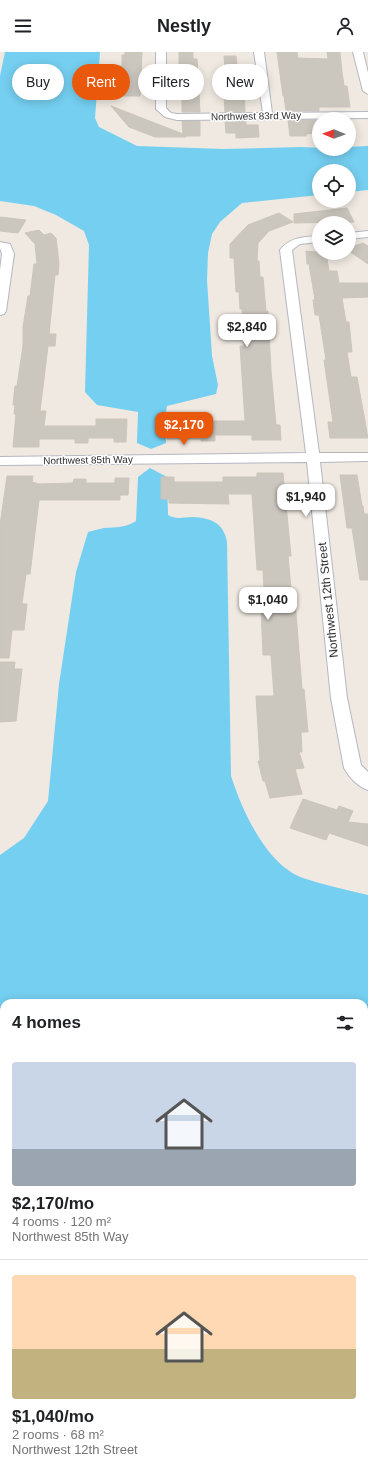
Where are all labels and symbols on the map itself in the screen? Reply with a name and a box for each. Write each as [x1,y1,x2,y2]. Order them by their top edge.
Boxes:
street label: Northwest 83rd Way [211,110,301,122]
north arrow [312,112,356,156]
pin: $2,840 [214,314,280,348]
pin: $2,170 [151,412,217,446]
street label: Northwest 85th Way [43,454,133,466]
pin: $1,940 [273,484,339,518]
street label: Northwest 12th Street [315,541,341,658]
pin: $1,040 [235,587,301,621]

